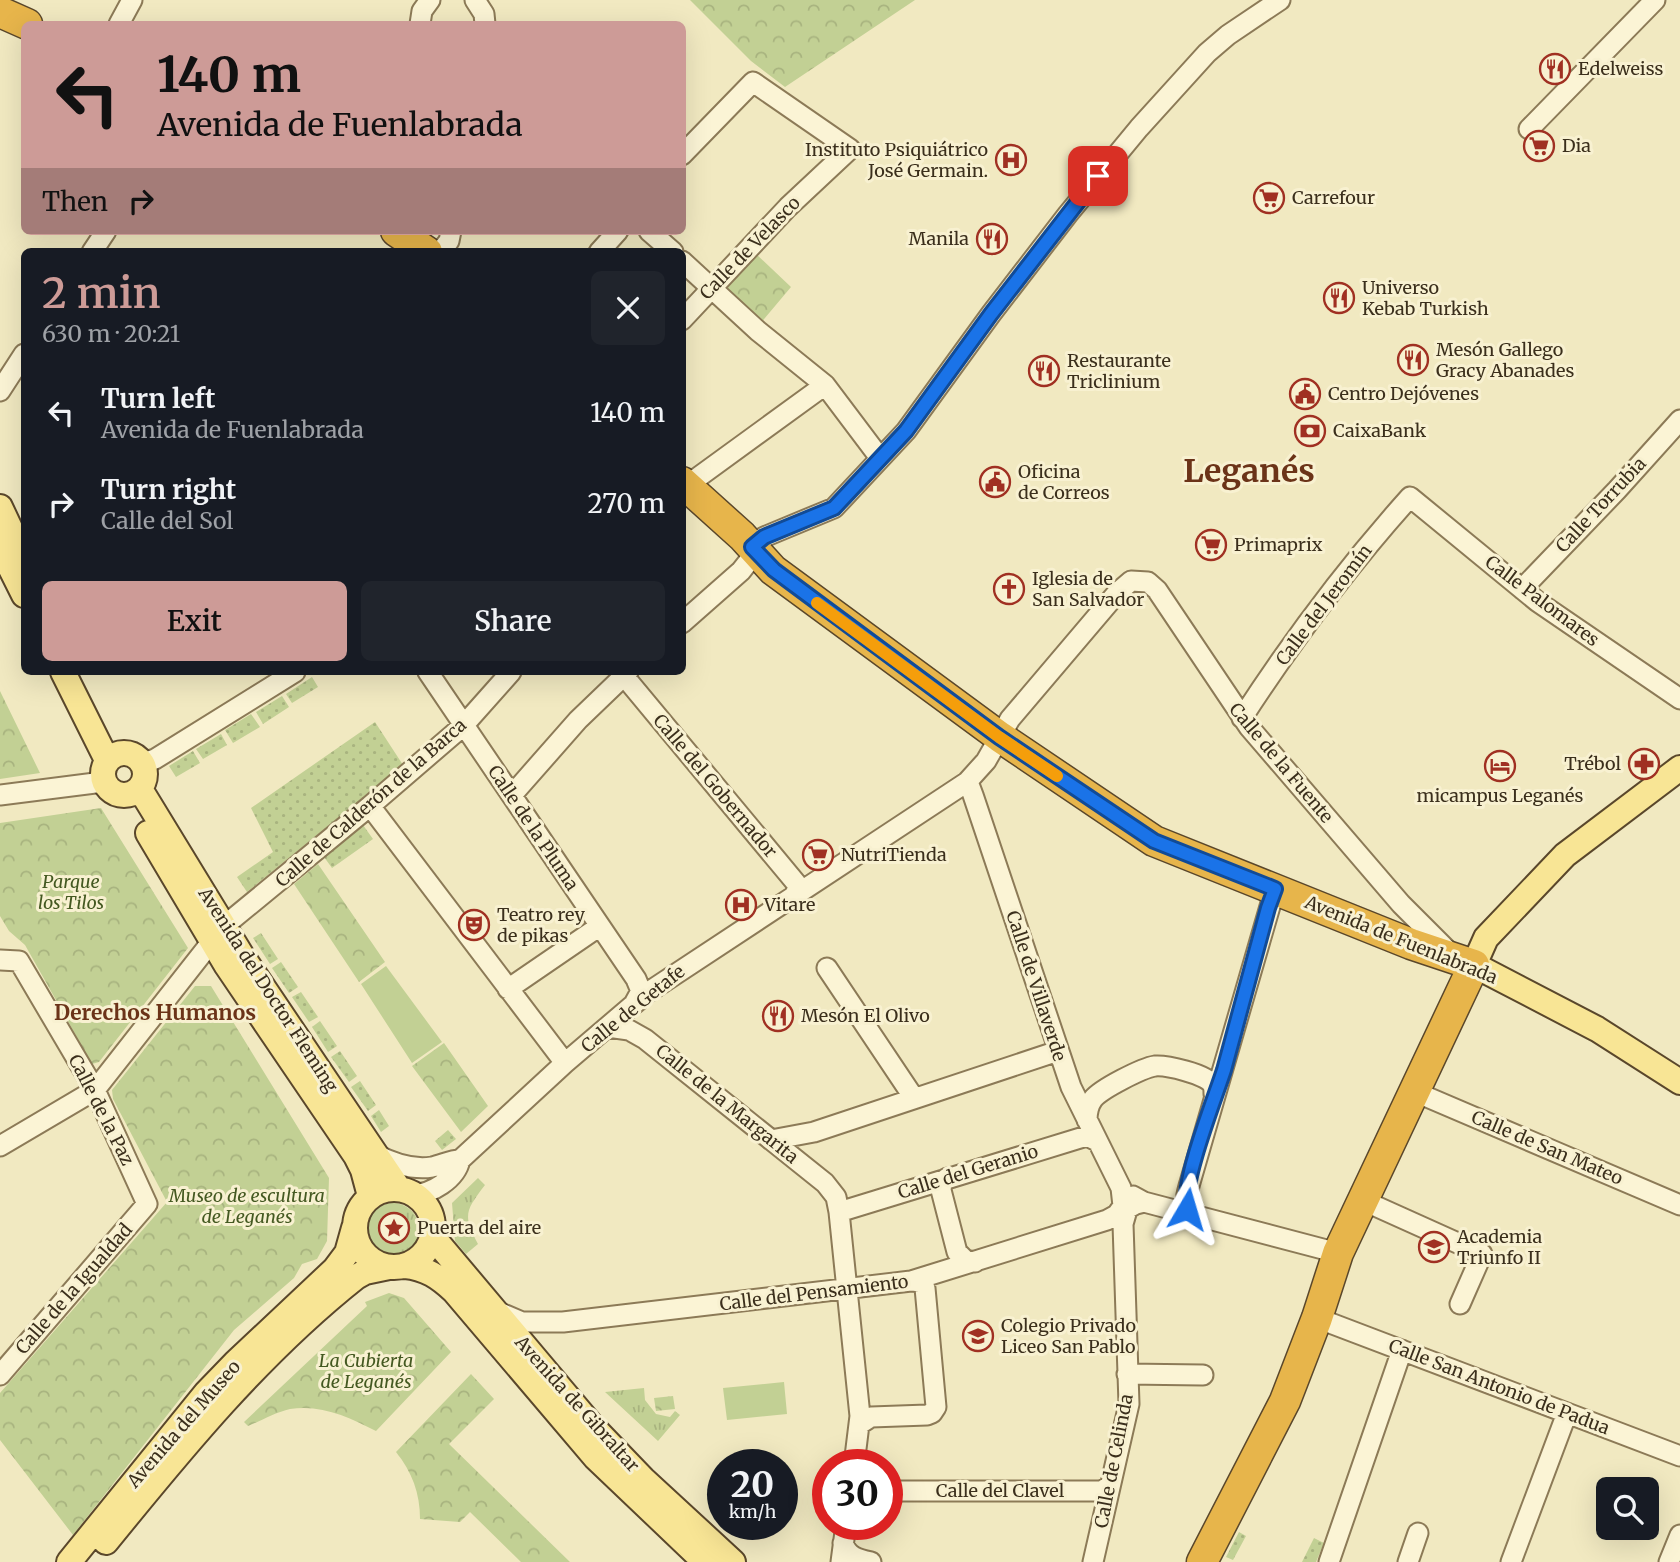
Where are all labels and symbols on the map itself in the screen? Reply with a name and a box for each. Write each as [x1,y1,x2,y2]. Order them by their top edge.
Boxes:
restaurant icon: Edelweiss [1538,52,1572,86]
place label: Edelweiss [1578,57,1663,80]
supermarket icon: Dia [1522,129,1556,163]
place label: Dia [1562,134,1591,157]
place label: Instituto Psiquiátrico José Germain. [805,138,988,182]
hospital icon: Instituto Psiquiátrico José Germain. [994,143,1028,177]
pin [1068,146,1128,206]
supermarket icon: Carrefour [1252,181,1286,215]
place label: Carrefour [1292,186,1375,209]
street label: Calle de Velasco [694,191,805,304]
restaurant icon: Manila [975,222,1009,256]
place label: Manila [909,227,969,250]
place label: Universo Kebab Turkish [1362,276,1489,320]
restaurant icon: Universo Kebab Turkish [1322,281,1356,315]
place label: Mesón Gallego Gracy Abanades [1436,338,1575,382]
restaurant icon: Mesón Gallego Gracy Abanades [1396,343,1430,377]
place label: Restaurante Triclinium [1067,349,1171,393]
restaurant icon: Restaurante Triclinium [1027,354,1061,388]
public building icon: Centro Dejóvenes [1288,377,1322,411]
place label: Centro Dejóvenes [1328,382,1479,405]
bank icon: CaixaBank [1293,414,1327,448]
place label: CaixaBank [1333,419,1427,442]
district label: Leganés [1183,451,1315,491]
street label: Calle Torrubia [1551,452,1651,557]
place label: Oficina de Correos [1018,460,1110,504]
public building icon: Oficina de Correos [978,465,1012,499]
supermarket icon: Primaprix [1194,528,1228,562]
place label: Primaprix [1234,533,1323,556]
street label: Calle del Jeromín [1271,539,1377,670]
street label: Calle Palomares [1481,550,1604,651]
place label: Iglesia de San Salvador [1032,567,1144,611]
church icon: Iglesia de San Salvador [992,572,1026,606]
street label: Calle de la Fuente [1224,698,1338,827]
street label: Calle del Gobernador [649,709,782,862]
street label: Calle de Calderón de la Barca [270,713,471,892]
pharmacy icon: Trébol [1627,747,1661,781]
hotel icon: micampus Leganés [1483,749,1517,783]
place label: Trébol [1564,752,1621,775]
street label: Calle de la Pluma [483,761,584,895]
place label: micampus Leganés [1417,784,1584,807]
supermarket icon: NutriTienda [801,838,835,872]
place label: NutriTienda [841,843,947,866]
park label: Parque los Tilos [38,870,104,914]
street label: Avenida del Doctor Fleming [193,882,343,1097]
hospital icon: Vitare [724,888,758,922]
street label: Avenida de Fuenlabrada [1301,890,1501,989]
place label: Vitare [763,893,815,916]
place label: Teatro rey de pikas [497,903,585,947]
theatre icon: Teatro rey de pikas [457,908,491,942]
street label: Calle de Villaverde [1001,908,1072,1064]
street label: Calle de Getafe [576,960,689,1057]
district label: Derechos Humanos [54,999,256,1026]
restaurant icon: Mesón El Olivo [761,999,795,1033]
place label: Mesón El Olivo [801,1004,930,1027]
street label: Calle de la Margarita [651,1039,804,1168]
street label: Calle de la Paz [64,1050,139,1169]
street label: Calle de San Mateo [1468,1105,1626,1190]
street label: Calle del Geranio [895,1139,1041,1204]
position arrow [1150,1172,1224,1246]
park label: Museo de escultura de Leganés [168,1184,325,1228]
place icon: Puerta del aire [377,1211,411,1245]
place label: Puerta del aire [417,1216,541,1239]
street label: Calle de la Igualdad [10,1218,137,1359]
place label: Academia Triunfo II [1456,1225,1542,1269]
school or university icon: Academia Triunfo II [1417,1230,1451,1264]
street label: Calle del Pensamiento [718,1270,910,1315]
place label: Colegio Privado Liceo San Pablo [1001,1314,1136,1358]
school or university icon: Colegio Privado Liceo San Pablo [961,1319,995,1353]
street label: Avenida de Gibraltar [509,1330,645,1477]
street label: Calle San Antonio de Padua [1386,1334,1613,1439]
park label: La Cubierta de Leganés [319,1349,413,1393]
street label: Avenida del Museo [121,1355,245,1493]
street label: Calle de Celinda [1089,1392,1138,1530]
speed limit sign: 30 [812,1449,903,1540]
street label: Calle del Clavel [936,1479,1065,1502]

